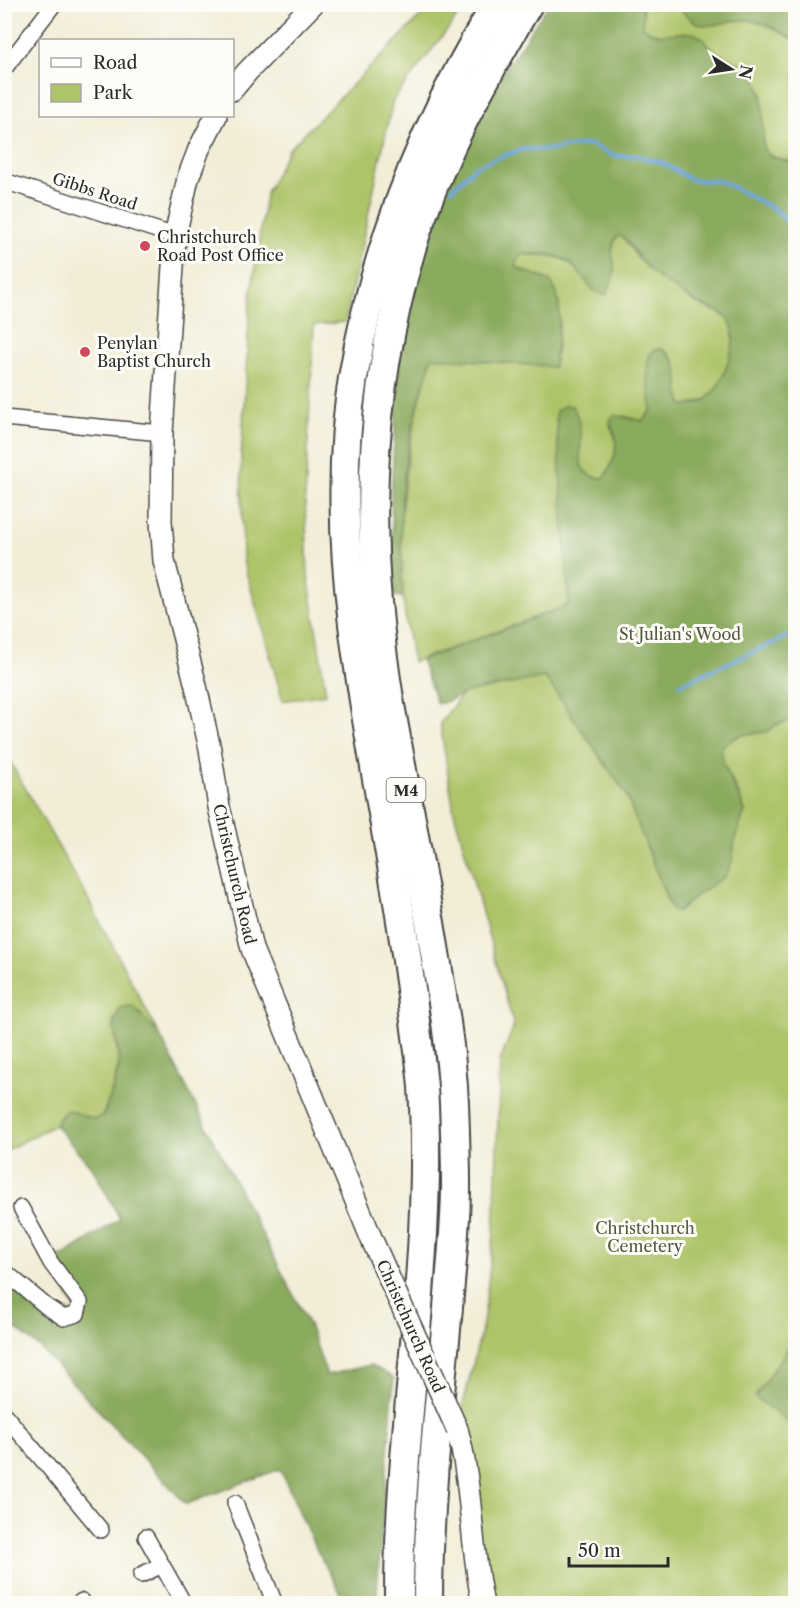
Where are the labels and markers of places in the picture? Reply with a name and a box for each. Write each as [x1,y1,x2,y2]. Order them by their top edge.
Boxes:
place label: Christchurch Road Post Office [157,227,284,265]
marker: Christchurch Road Post Office [138,239,152,253]
place label: Penylan Baptist Church [97,333,211,371]
marker: Penylan Baptist Church [78,345,92,359]

